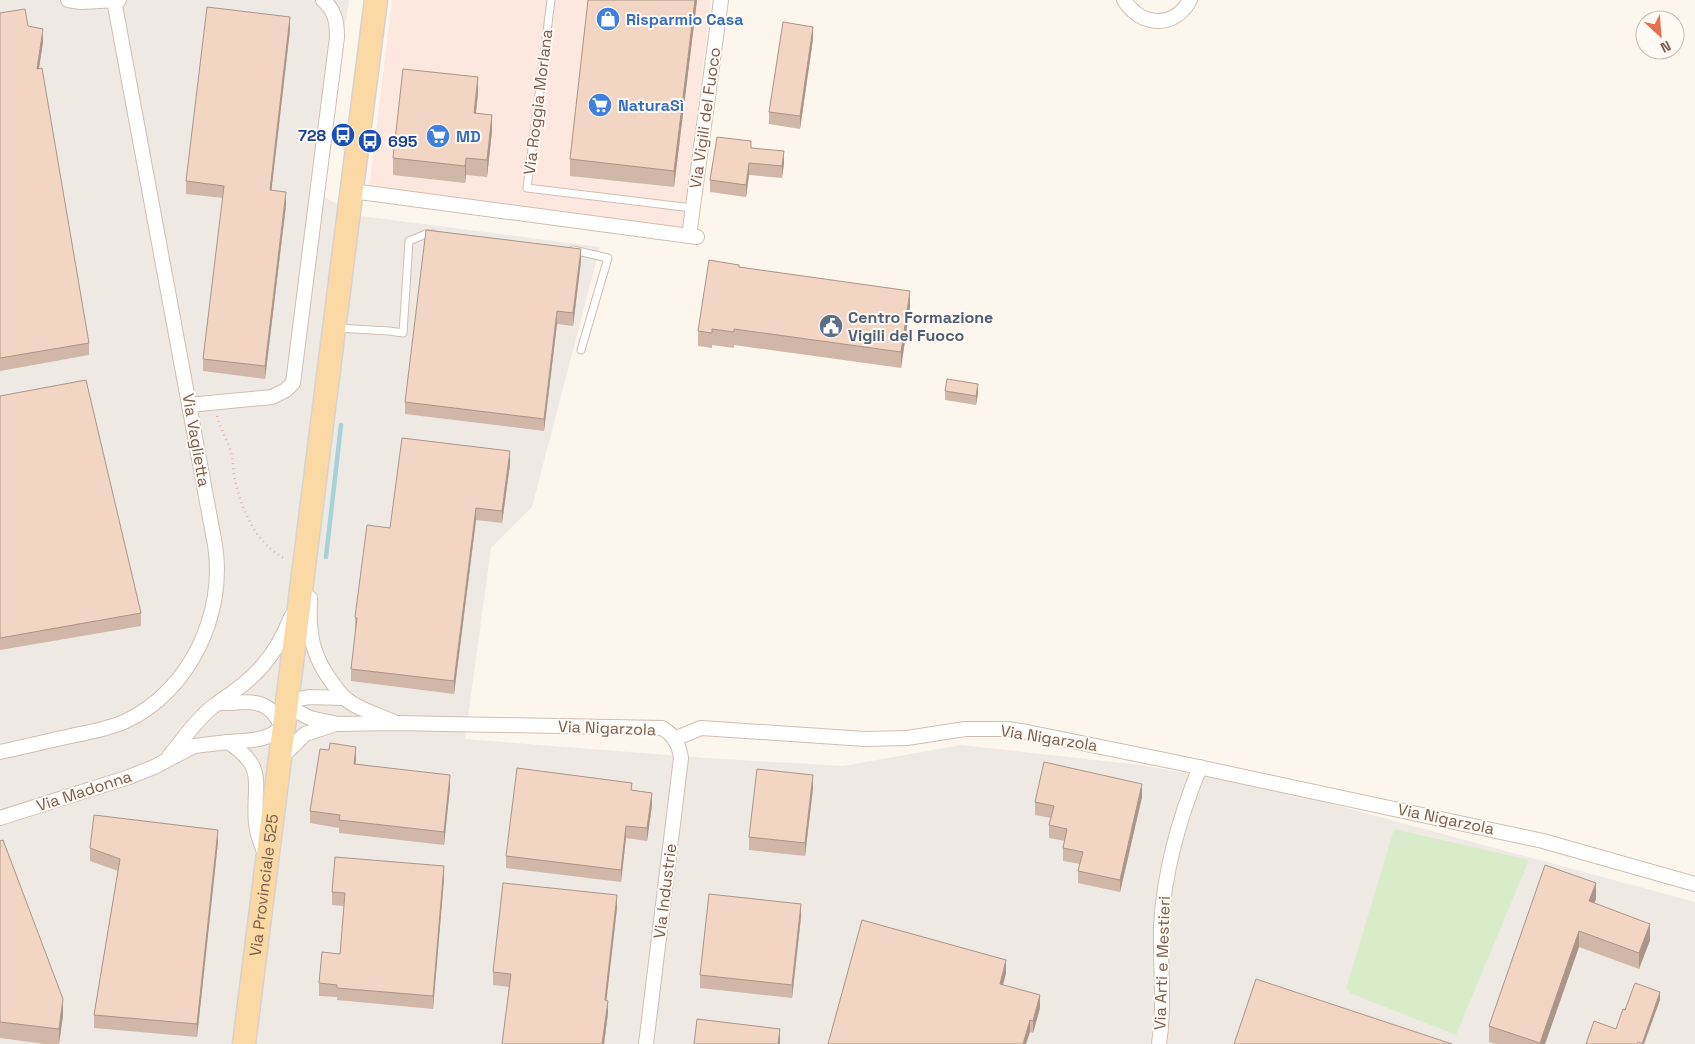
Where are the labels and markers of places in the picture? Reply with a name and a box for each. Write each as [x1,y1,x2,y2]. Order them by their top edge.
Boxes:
shop icon: Risparmio Casa [595,6,621,32]
place label: Risparmio Casa [626,9,743,30]
supermarket icon: NaturaSì [587,92,613,118]
place label: NaturaSì [618,95,684,116]
bus stop icon: 728 [330,122,356,148]
supermarket icon: MD [425,123,451,149]
place label: 728 [298,125,326,146]
place label: MD [456,126,481,147]
bus stop icon: 695 [357,128,383,154]
place label: 695 [388,131,418,152]
place label: Centro Formazione Vigili del Fuoco [848,307,993,346]
public building icon: Centro Formazione Vigili del Fuoco [818,313,844,339]

